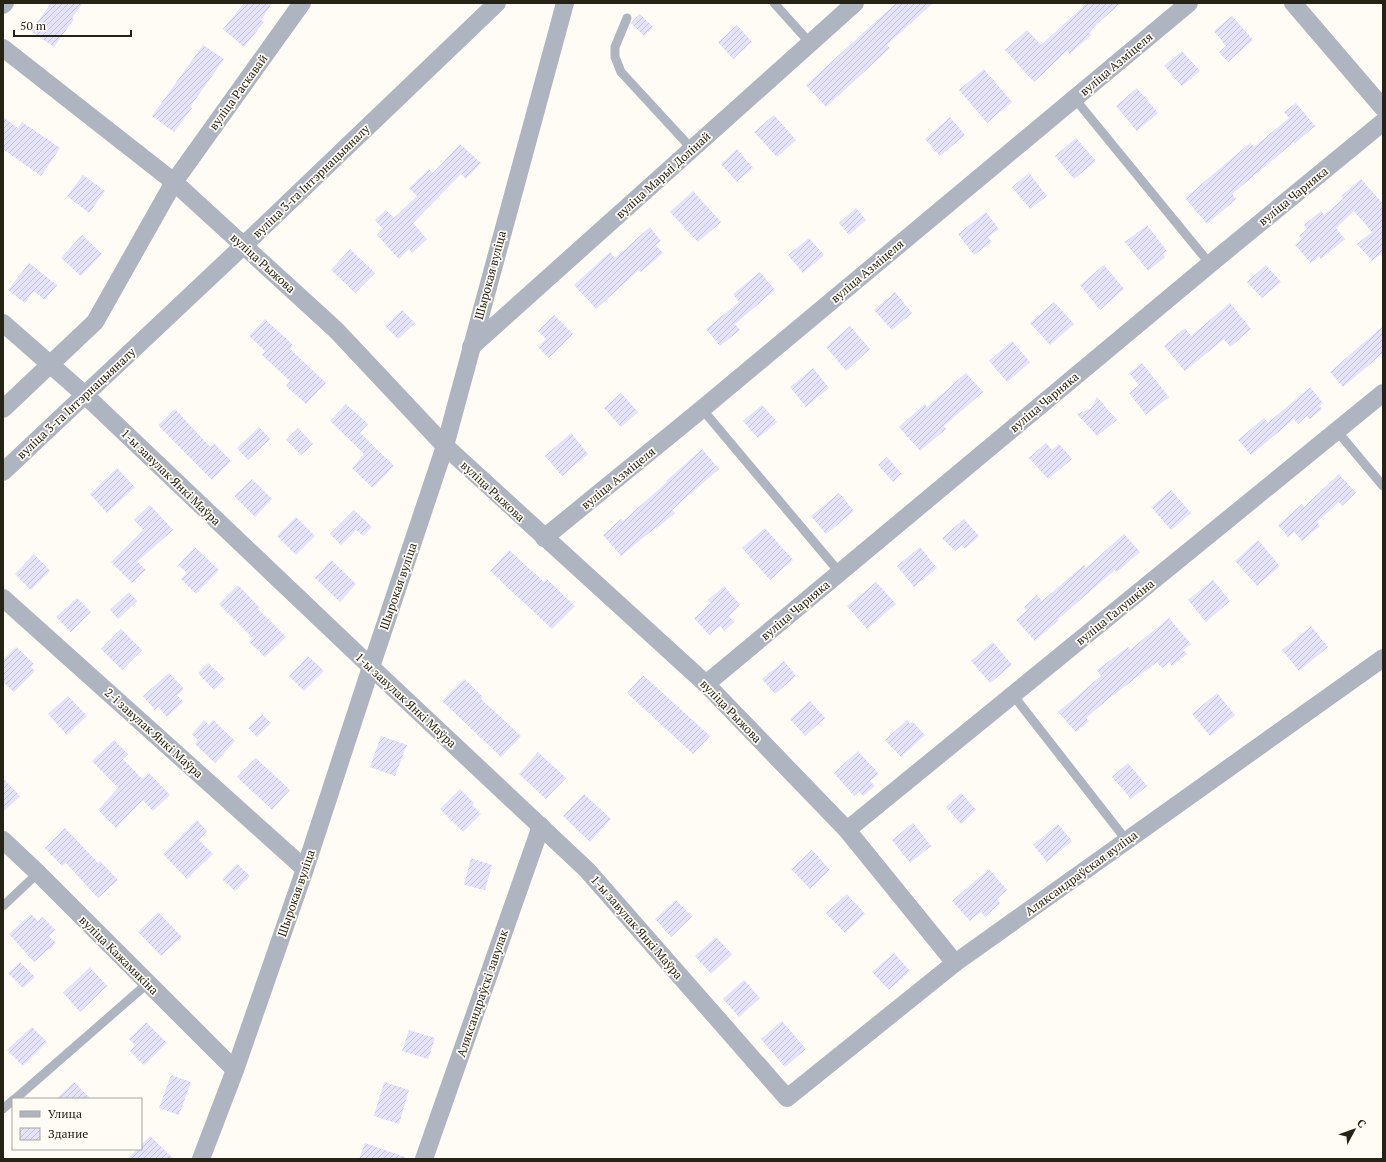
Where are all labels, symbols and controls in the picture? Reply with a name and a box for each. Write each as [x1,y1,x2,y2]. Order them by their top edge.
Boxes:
scale bar [14,12,131,38]
text: 50 m [20,18,47,33]
street label: вуліца Азміцеля [1076,29,1156,99]
street label: вуліца Раскавай [206,51,270,133]
street label: вуліца 3-га Інтэрнацыяналу [249,121,373,241]
street label: вуліца Марыі Долінай [612,128,714,222]
street label: вуліца Чарняка [1255,163,1331,229]
street label: Шырокая вуліца [471,229,509,321]
street label: вуліца Рыжова [227,230,299,296]
street label: вуліца Азміцеля [827,236,907,306]
street label: вуліца 3-га Інтэрнацыяналу [14,344,139,462]
street label: вуліца Чарняка [1006,369,1082,435]
street label: 1-ы завулак Янкі Маўра [118,426,224,528]
street label: вуліца Азміцеля [578,444,658,512]
street label: вуліца Рыжова [458,457,528,525]
street label: Шырокая вуліца [376,541,420,631]
street label: вуліца Галушкіна [1073,576,1157,648]
street label: вуліца Чарняка [757,577,833,643]
street label: 1-ы завулак Янкі Маўра [352,649,460,751]
street label: вуліца Рыжова [697,676,765,746]
street label: 2-і завулак Янкі Маўра [102,685,206,781]
street label: Аляксандраўская вуліца [1022,827,1140,919]
street label: Шырокая вуліца [274,848,318,938]
street label: 1-ы завулак Янкі Маўра [588,872,686,982]
street label: вуліца Кажамякіна [76,912,162,998]
street label: Аляксандраўскі завулак [453,927,511,1059]
legend [12,1098,142,1150]
text: Улица [48,1106,82,1121]
north arrow [1334,1110,1374,1150]
text: С [1354,1116,1369,1131]
text: Здание [48,1126,88,1141]

